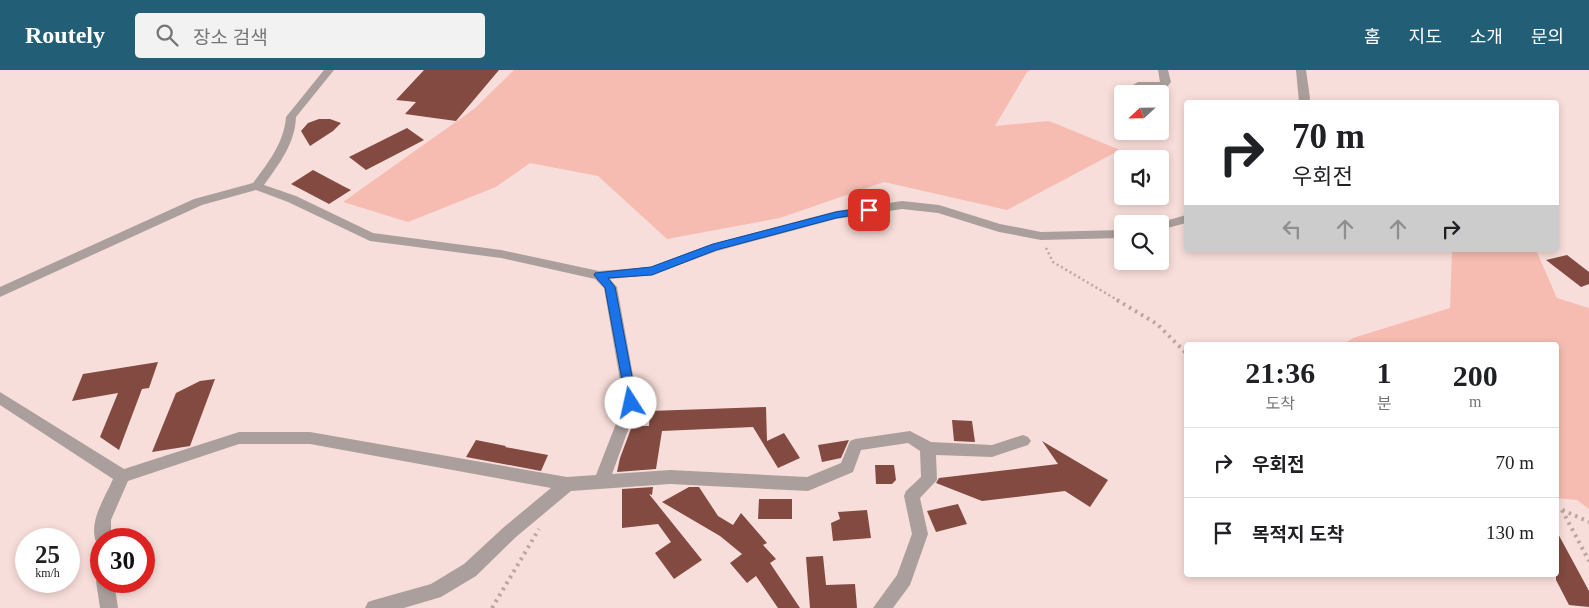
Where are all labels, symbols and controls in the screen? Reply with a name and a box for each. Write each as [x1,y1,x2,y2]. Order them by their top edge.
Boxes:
search box [135,13,485,58]
icon: search [153,21,181,49]
text: Routely [25,22,105,48]
text: 장소 검색 [193,27,268,48]
text: 홈 [1364,27,1381,47]
text: 지도 [1409,27,1442,47]
text: 소개 [1470,27,1503,47]
text: 문의 [1531,27,1564,47]
north arrow [1114,85,1169,140]
map controls [1114,85,1169,270]
text: 70 m [1292,117,1365,156]
icon: right [1209,120,1274,185]
button: sound [1114,150,1169,205]
text: 우회전 [1292,164,1353,189]
pin [848,189,890,231]
icon: arrive [855,196,883,224]
button: search [1114,215,1169,270]
icon: left [1278,215,1306,243]
icon: ahead [1331,215,1359,243]
icon: ahead [1384,215,1412,243]
icon: right [1437,215,1465,243]
text: 21:36 [1245,356,1315,389]
text: 1 [1377,356,1392,389]
text: 200 [1453,359,1498,392]
position arrow [604,376,656,428]
text: m [1469,393,1481,410]
text: 도착 [1266,395,1295,412]
text: 분 [1377,395,1391,412]
icon: right [1209,449,1237,477]
text: 70 m [1495,452,1534,473]
text: 우회전 [1252,454,1304,475]
icon: arrive [1209,519,1237,547]
text: 130 m [1486,522,1534,543]
text: 목적지 도착 [1252,524,1344,545]
speed limit sign: 30 [90,528,155,593]
text: 25 [35,541,60,568]
text: km/h [35,566,60,580]

